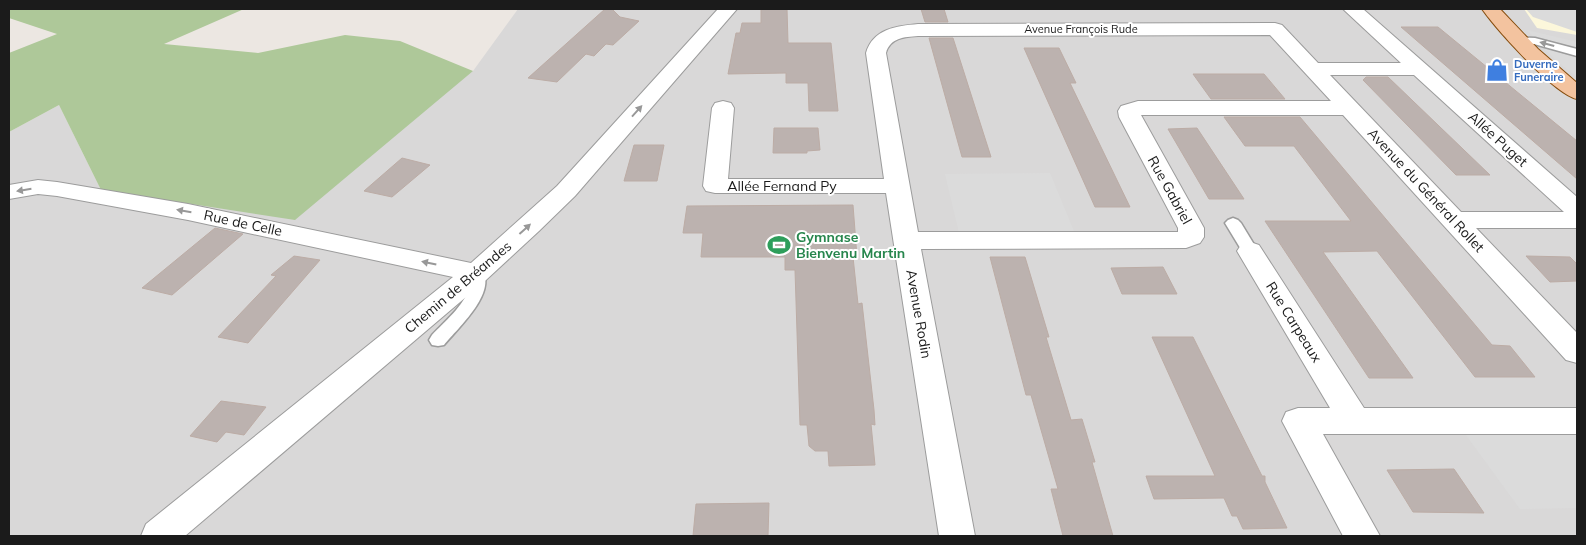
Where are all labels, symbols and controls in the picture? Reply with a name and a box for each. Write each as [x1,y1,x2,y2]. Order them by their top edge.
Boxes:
street label: Avenue François Rude [1024,22,1138,36]
one-way arrow [1540,40,1555,48]
shop icon: Duverne Funeraire [1484,57,1510,83]
place label: Duverne Funeraire [1514,57,1564,84]
one-way arrow [631,105,642,117]
street label: Allée Puget [1465,108,1532,170]
street label: Avenue du Général Rollet [1364,124,1488,256]
street label: Rue Gabriel [1144,153,1196,227]
street label: Allée Fernand Py [727,177,837,195]
one-way arrow [15,186,31,194]
street label: Rue de Celle [202,206,284,240]
one-way arrow [176,207,192,215]
one-way arrow [519,223,531,235]
place label: Gymnase Bienvenu Martin [796,228,905,262]
sports icon: Gymnase Bienvenu Martin [766,232,792,258]
street label: Chemin de Bréandes [401,237,515,337]
one-way arrow [421,259,436,267]
street label: Avenue Rodin [902,268,936,360]
street label: Rue Carpeaux [1262,278,1326,366]

